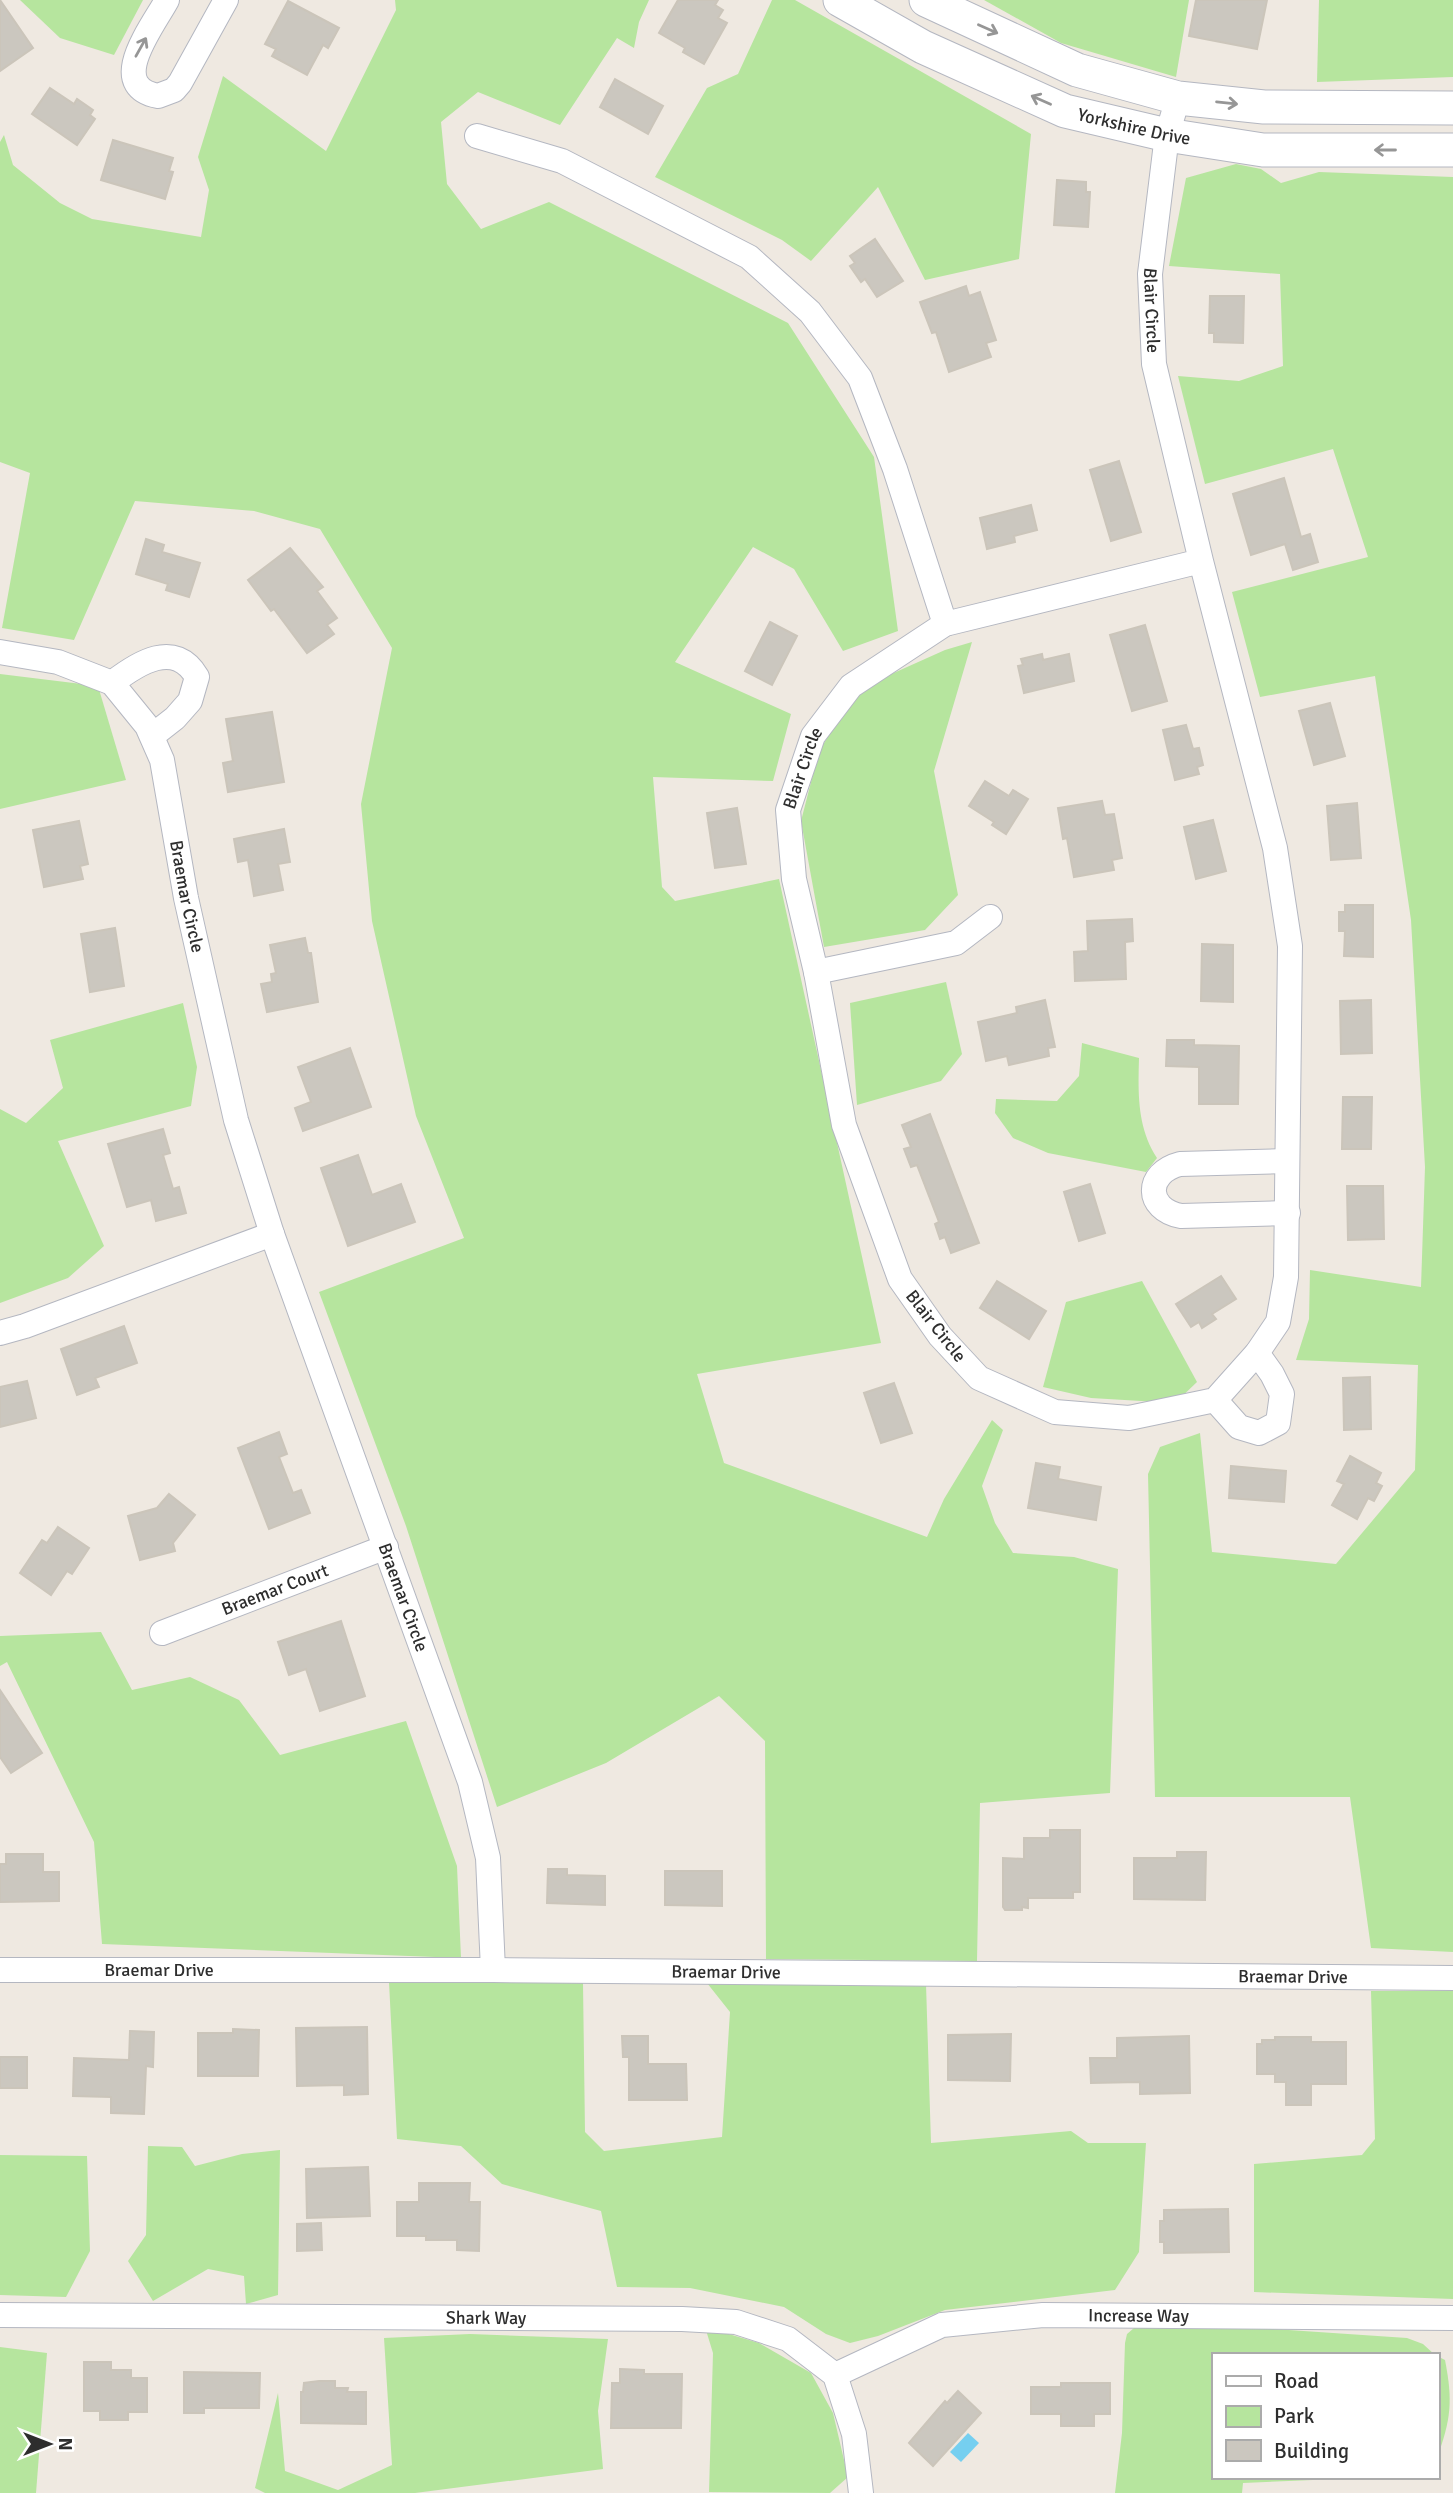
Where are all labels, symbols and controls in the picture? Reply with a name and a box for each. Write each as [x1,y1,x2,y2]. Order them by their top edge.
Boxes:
one-way arrow [977,23,998,36]
one-way arrow [134,37,148,57]
one-way arrow [1031,93,1052,106]
one-way arrow [1215,97,1238,110]
street label: Yorkshire Drive [1075,103,1192,150]
one-way arrow [1374,143,1397,157]
street label: Blair Circle [1139,266,1165,354]
street label: Blair Circle [778,722,827,812]
street label: Braemar Circle [165,839,209,955]
street label: Blair Circle [901,1286,971,1366]
street label: Braemar Circle [374,1540,433,1655]
street label: Braemar Court [218,1559,331,1620]
street label: Braemar Drive [104,1959,214,1981]
street label: Braemar Drive [671,1960,781,1983]
street label: Braemar Drive [1238,1965,1348,1988]
street label: Increase Way [1088,2304,1190,2327]
street label: Shark Way [446,2307,527,2329]
legend [1212,2353,1439,2479]
text: Road [1274,2368,1319,2394]
text: Park [1274,2403,1315,2429]
north arrow [14,2409,84,2479]
text: N [53,2437,77,2451]
text: Building [1274,2438,1349,2464]

